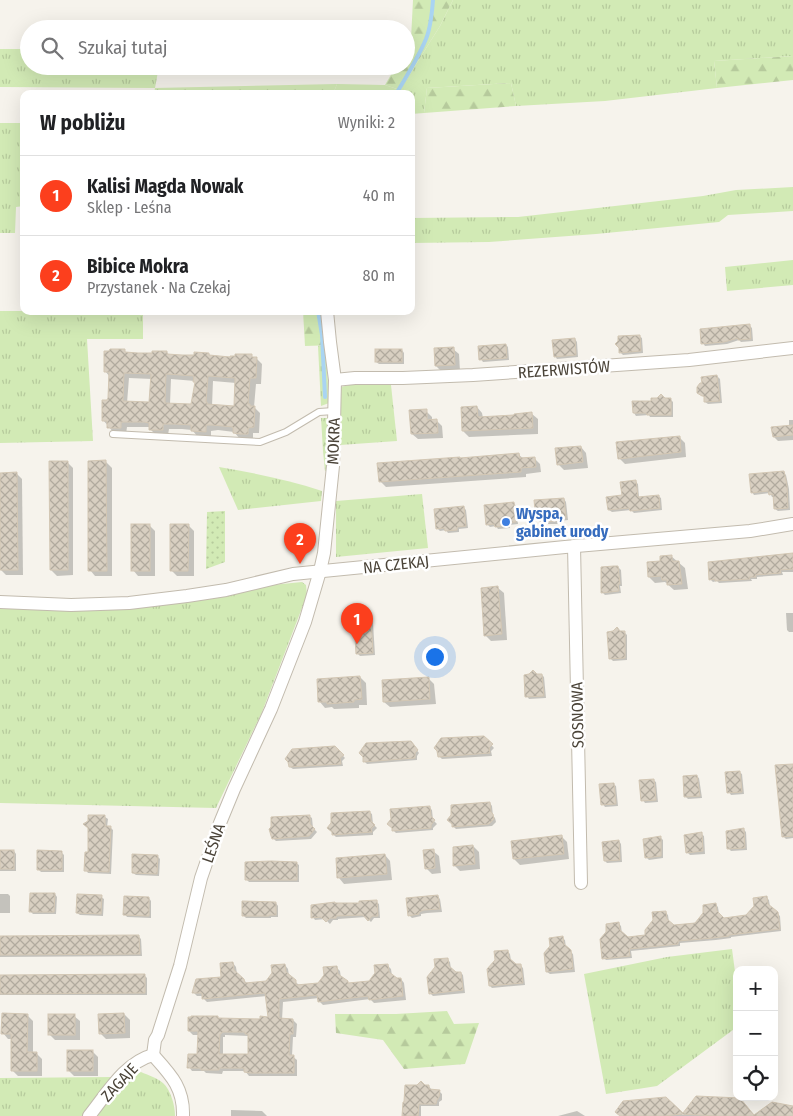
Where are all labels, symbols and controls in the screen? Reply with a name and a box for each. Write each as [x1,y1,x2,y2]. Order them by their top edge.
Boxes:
search box [20,20,415,75]
icon: search [38,34,66,62]
text: Szukaj tutaj [78,36,168,59]
text: W pobliżu [40,110,125,136]
text: Wyniki: 2 [338,113,395,132]
text: Kalisi Magda Nowak [87,175,244,198]
text: 1 [53,186,59,205]
text: 40 m [363,186,395,205]
text: Sklep · Leśna [87,198,172,217]
text: Bibice Mokra [87,255,189,278]
text: 2 [52,266,60,285]
text: 80 m [363,266,395,285]
text: Przystanek · Na Czekaj [87,278,231,297]
street label: REZERWISTÓW [517,357,611,382]
street label: MOKRA [323,417,344,465]
place label: Wyspa, gabinet urody [516,504,609,541]
marker: Wyspa, gabinet urody [500,516,512,528]
pin: 2 [284,523,316,564]
street label: NA CZEKAJ [362,552,430,577]
pin: 1 [341,603,373,644]
your location [422,644,448,670]
street label: SOSNOWA [567,681,588,748]
street label: LEŚNA [198,820,229,865]
map controls [733,966,778,1101]
button: + [733,966,778,1011]
button: − [733,1011,778,1056]
button: locate [733,1056,778,1101]
street label: ZAGAJE [97,1059,142,1105]

